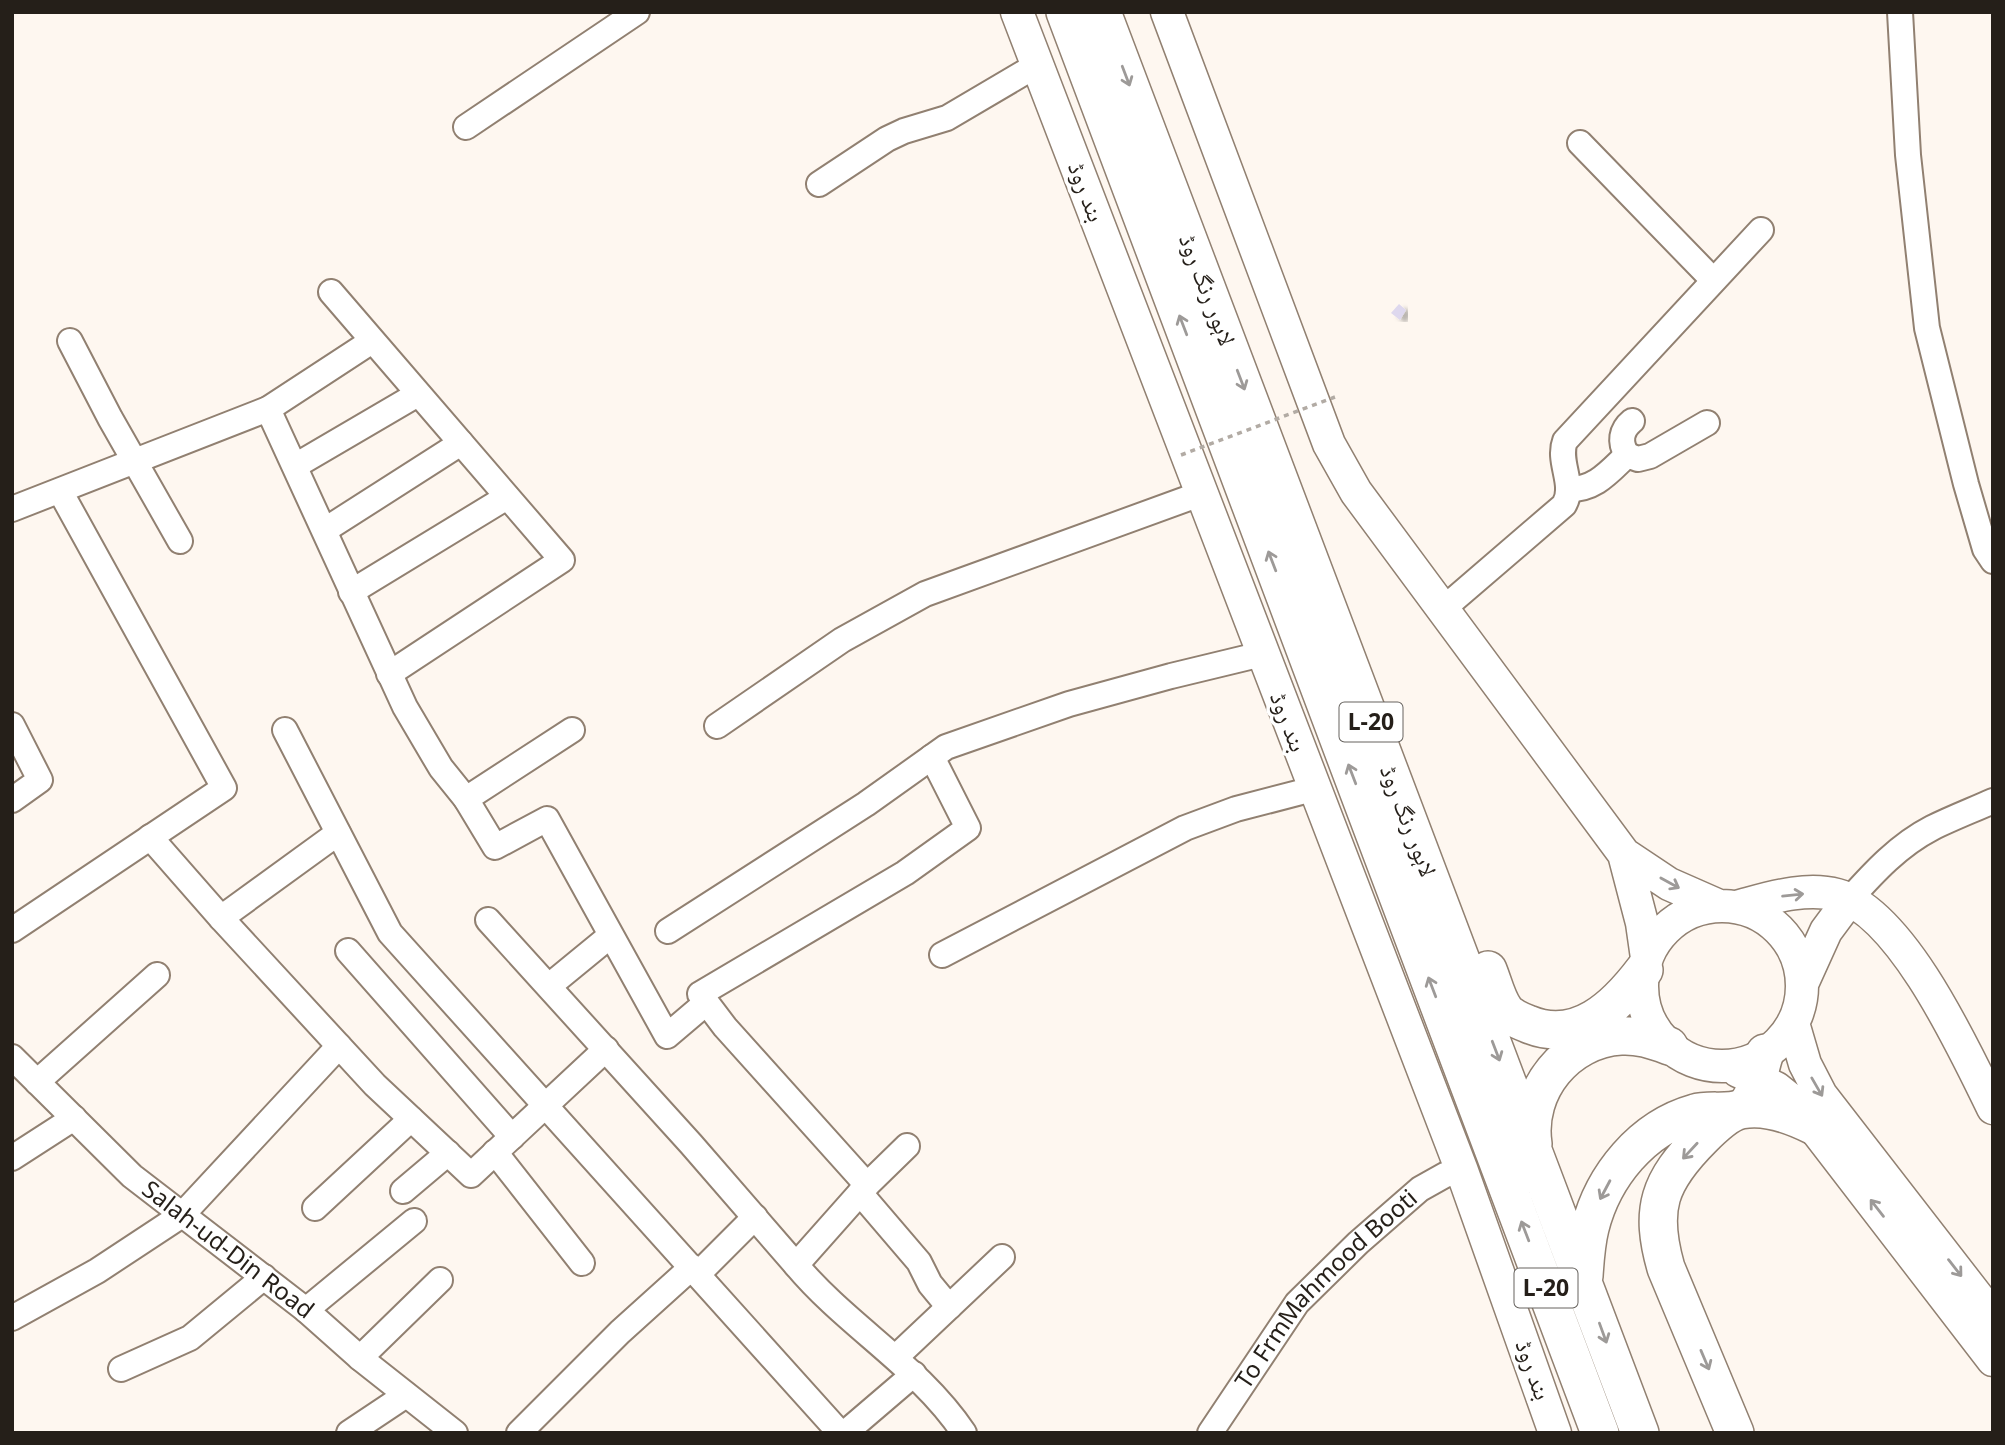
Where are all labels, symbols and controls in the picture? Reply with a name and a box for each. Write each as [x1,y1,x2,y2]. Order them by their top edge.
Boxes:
one-way arrow [1120,65,1133,87]
street label: بند روڈ [1061,157,1114,226]
street label: لاہور رنگ روڈ [1172,229,1245,350]
one-way arrow [1176,315,1188,337]
one-way arrow [1236,369,1249,391]
one-way arrow [1265,551,1277,573]
street label: بند روڈ [1263,687,1316,756]
road number: L-20 [1340,702,1402,742]
street label: لاہور رنگ روڈ [1373,760,1446,881]
one-way arrow [1345,764,1358,786]
one-way arrow [1659,877,1679,891]
one-way arrow [1781,888,1804,901]
one-way arrow [1425,976,1438,998]
one-way arrow [1491,1040,1503,1062]
one-way arrow [1810,1076,1824,1096]
one-way arrow [1681,1142,1698,1159]
street label: Salah-ud-Din Road [136,1172,322,1325]
one-way arrow [1597,1180,1611,1200]
street label: To FrmMahmood Booti [1226,1181,1423,1395]
one-way arrow [1870,1199,1885,1218]
one-way arrow [1517,1221,1530,1243]
one-way arrow [1947,1258,1962,1276]
road number: L-20 [1514,1268,1578,1308]
one-way arrow [1598,1321,1610,1343]
street label: بند روڈ [1508,1335,1560,1404]
one-way arrow [1699,1349,1712,1370]

